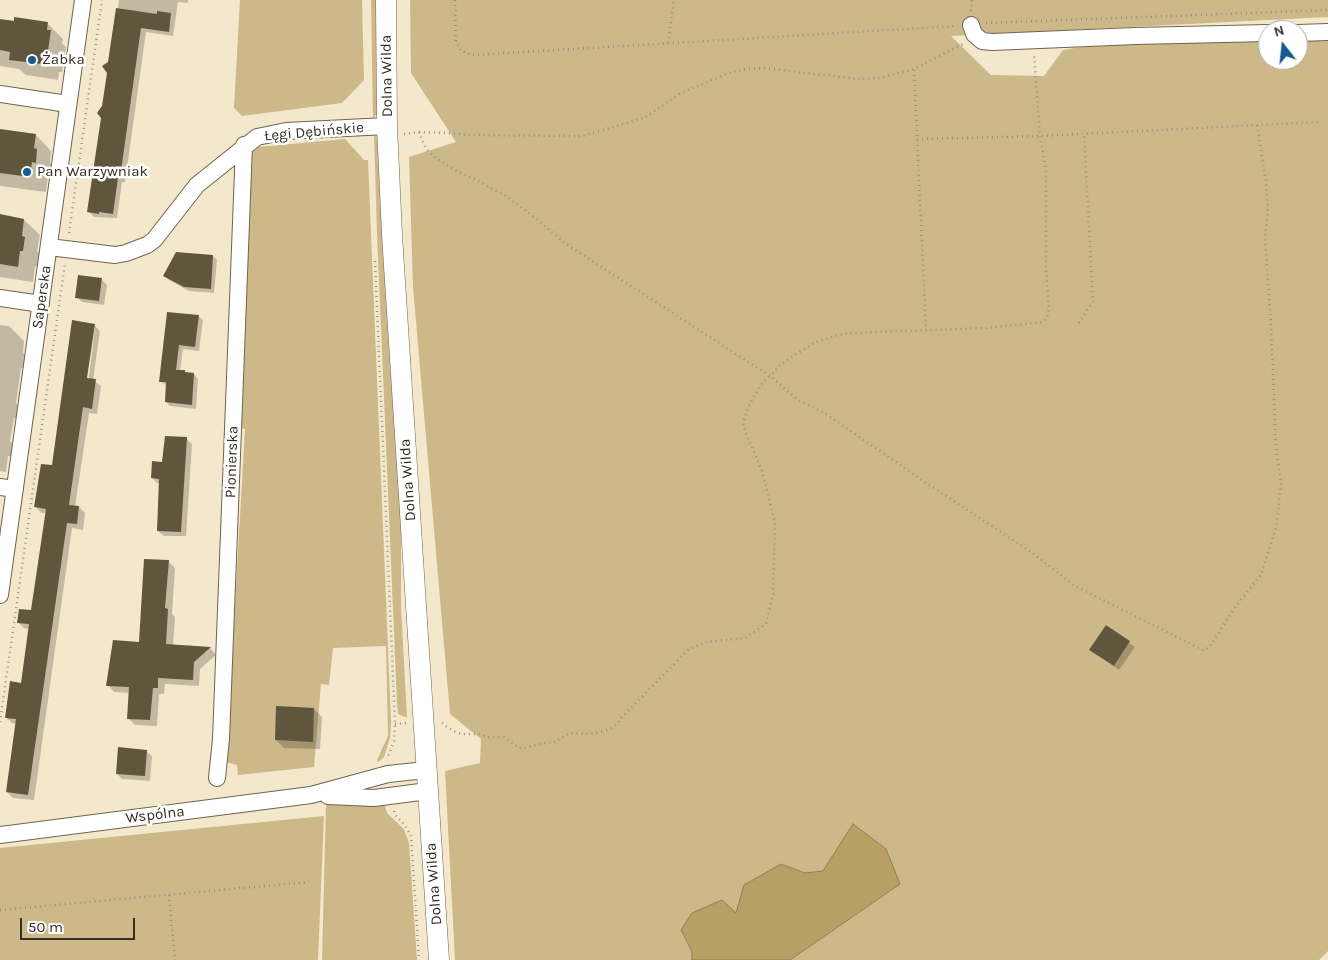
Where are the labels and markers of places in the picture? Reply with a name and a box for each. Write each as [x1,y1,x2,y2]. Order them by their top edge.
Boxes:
place label: Żabka [42,51,85,69]
marker: Żabka [26,54,38,66]
place label: Pan Warzywniak [37,163,148,181]
marker: Pan Warzywniak [21,166,33,178]

